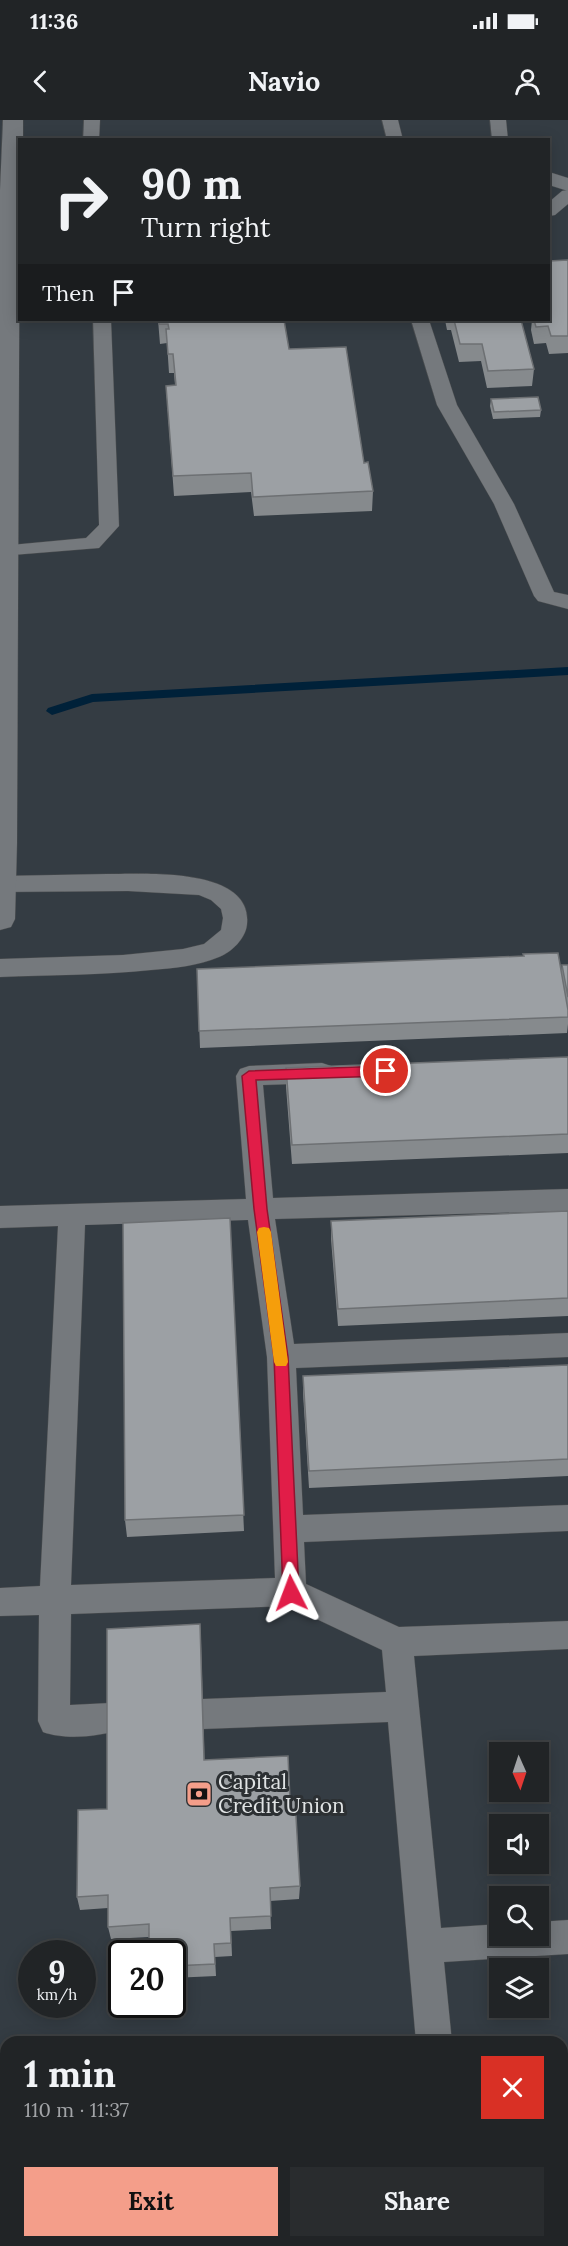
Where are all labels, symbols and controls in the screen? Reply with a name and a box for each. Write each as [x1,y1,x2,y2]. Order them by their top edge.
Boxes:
text: 11:36 [30,7,78,35]
text: Navio [248,64,320,98]
icon: back [24,65,57,98]
icon: person [511,65,544,98]
text: 90 m [141,157,242,211]
icon: right [42,162,120,240]
text: Turn right [141,210,270,244]
icon: arrive [107,276,140,309]
text: Then [42,279,95,307]
pin [360,1045,411,1096]
icon: arrive [369,1054,402,1087]
position arrow [259,1561,323,1625]
north arrow [489,1742,549,1802]
map controls [489,1742,549,2018]
place label: Capital Credit Union [218,1768,345,1819]
bank icon: Capital Credit Union [184,1779,214,1809]
button: sound [489,1814,549,1874]
button: search [489,1886,549,1946]
speed limit sign: 20 [108,1940,186,2018]
text: 9 [48,1953,66,1991]
button: layers [489,1958,549,2018]
text: km/h [37,1985,77,2004]
text: 1 min [24,2051,116,2097]
button: close [481,2056,544,2119]
text: 110 m · 11:37 [24,2097,129,2122]
button: Exit [24,2167,278,2236]
button: Share [290,2167,544,2236]

